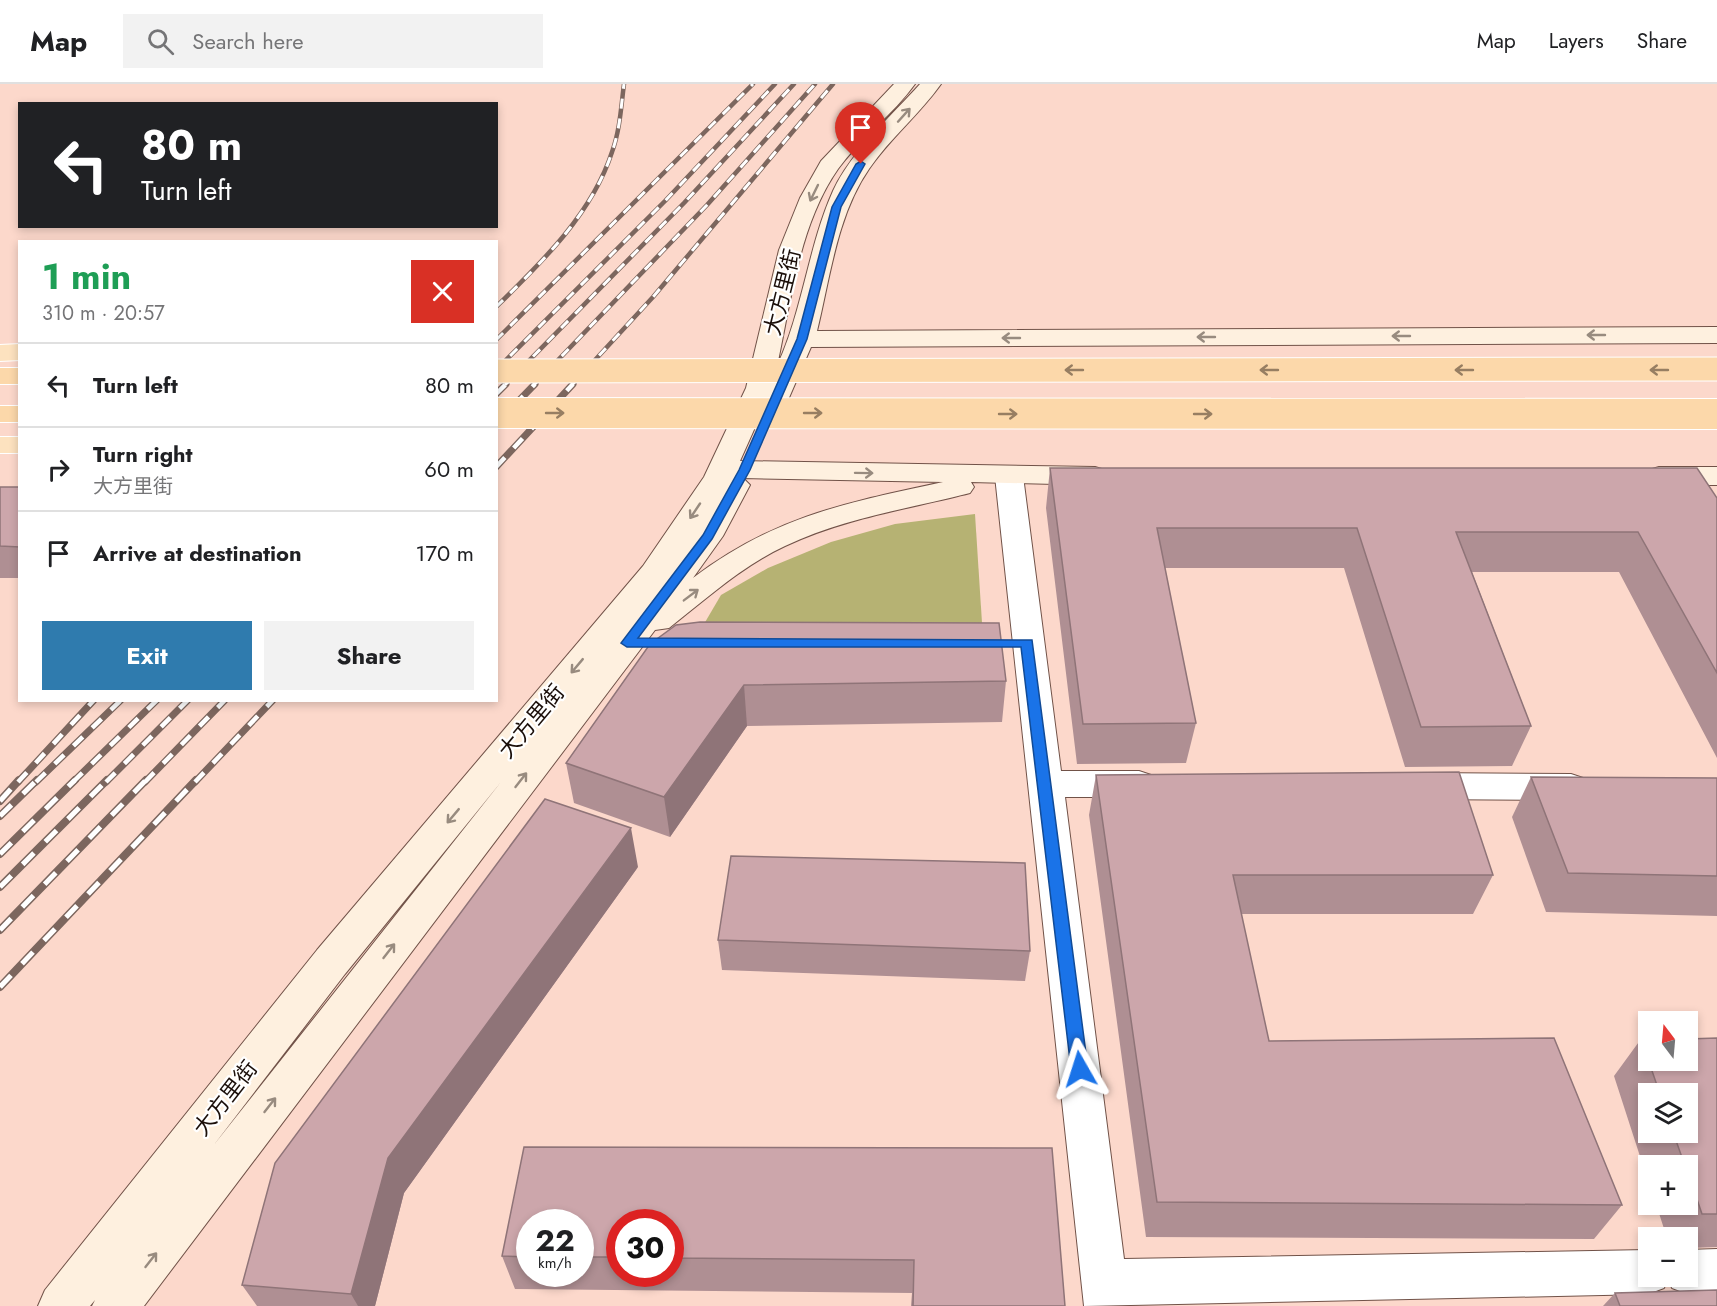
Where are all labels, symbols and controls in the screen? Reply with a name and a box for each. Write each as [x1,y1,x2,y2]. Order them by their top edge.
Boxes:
search box [123,14,543,68]
text: Map [30,21,87,62]
icon: search [144,25,177,58]
text: Search here [192,25,304,57]
text: Map [1477,26,1516,56]
text: Layers [1549,26,1604,56]
text: Share [1637,26,1687,56]
pin [835,102,886,164]
one-way arrow [897,108,911,123]
icon: arrive [844,111,877,144]
text: 80 m [141,115,242,176]
icon: left [42,126,120,204]
text: Turn left [141,171,231,210]
one-way arrow [808,184,820,202]
street label: 大方里街 [756,245,808,339]
text: 1 min [42,250,131,302]
button: close [411,260,474,323]
text: 310 m · 20:57 [42,299,165,328]
one-way arrow [1586,329,1606,341]
one-way arrow [1391,330,1411,342]
one-way arrow [1196,331,1216,343]
one-way arrow [1001,332,1021,344]
one-way arrow [1064,364,1084,376]
one-way arrow [1259,364,1279,376]
one-way arrow [1454,364,1474,376]
one-way arrow [1649,364,1669,376]
icon: left [42,369,75,402]
text: Turn left [93,369,178,401]
text: 80 m [425,369,474,401]
one-way arrow [544,407,564,419]
one-way arrow [802,407,822,419]
one-way arrow [997,408,1017,419]
one-way arrow [1192,408,1212,420]
text: Turn right [93,438,193,470]
icon: right [42,453,75,486]
text: 60 m [424,453,474,485]
one-way arrow [854,467,874,479]
text: 大方里街 [93,472,173,501]
one-way arrow [689,502,701,519]
icon: arrive [42,537,75,570]
text: Arrive at destination [93,537,302,569]
text: 170 m [416,537,474,569]
one-way arrow [683,589,699,602]
button: Exit [42,621,252,690]
button: Share [264,621,474,690]
one-way arrow [570,658,584,673]
street label: 大方里街 [490,677,572,765]
one-way arrow [515,773,528,789]
one-way arrow [446,808,459,824]
one-way arrow [383,943,396,959]
north arrow [1638,1011,1698,1071]
map controls [1638,1011,1698,1287]
position arrow [1048,1037,1112,1101]
street label: 大方里街 [185,1053,265,1143]
button: layers [1638,1083,1698,1143]
one-way arrow [264,1098,276,1114]
button: + [1638,1155,1698,1215]
speed limit sign: 30 [606,1209,684,1287]
text: 22 [535,1219,575,1262]
button: − [1638,1227,1698,1287]
one-way arrow [144,1252,157,1268]
text: km/h [538,1252,572,1274]

